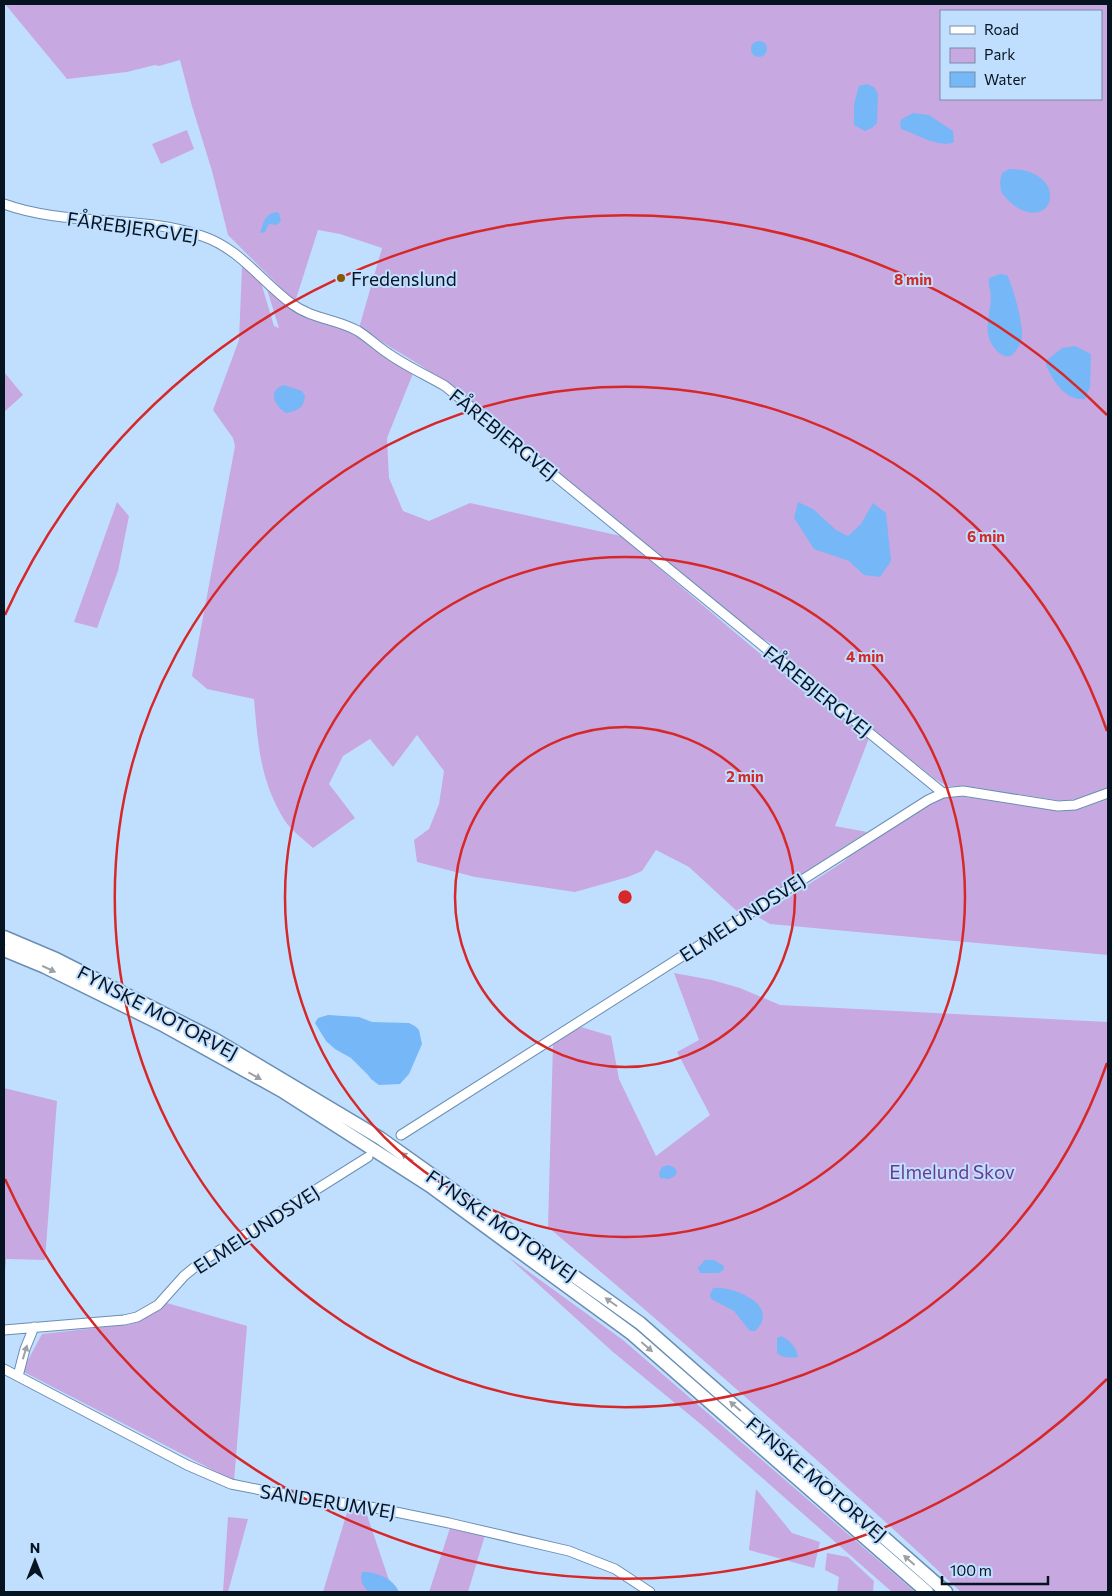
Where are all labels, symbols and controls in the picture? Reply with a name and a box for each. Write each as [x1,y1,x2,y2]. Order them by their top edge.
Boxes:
legend [940,10,1102,100]
text: Road [984,20,1019,38]
text: Park [984,45,1015,63]
text: Water [984,70,1026,88]
street label: FÅREBJERGVEJ [66,205,200,248]
place label: Fredenslund [351,267,457,290]
text: 8 min [894,270,932,288]
marker: Fredenslund [335,272,347,284]
street label: FÅREBJERGVEJ [445,383,563,485]
text: 6 min [967,527,1005,545]
street label: FÅREBJERGVEJ [759,640,877,742]
text: 4 min [846,647,884,665]
text: 2 min [726,767,764,785]
street label: ELMELUNDSVEJ [675,868,809,966]
centre of rings [616,888,634,906]
street label: FYNSKE MOTORVEJ [74,960,242,1064]
one-way arrow [41,965,56,973]
one-way arrow [248,1072,262,1080]
one-way arrow [400,1152,414,1162]
park label: Elmelund Skov [889,1160,1015,1183]
street label: FYNSKE MOTORVEJ [422,1164,582,1286]
street label: ELMELUNDSVEJ [189,1180,323,1278]
one-way arrow [604,1297,617,1307]
one-way arrow [641,1341,653,1353]
one-way arrow [22,1344,30,1359]
one-way arrow [728,1401,741,1412]
street label: FYNSKE MOTORVEJ [742,1412,892,1546]
street label: SANDERUMVEJ [258,1479,398,1523]
north arrow [10,1536,60,1586]
text: N [30,1539,40,1556]
one-way arrow [904,1554,916,1566]
scale bar [942,1554,1048,1586]
text: 100 m [950,1561,992,1579]

